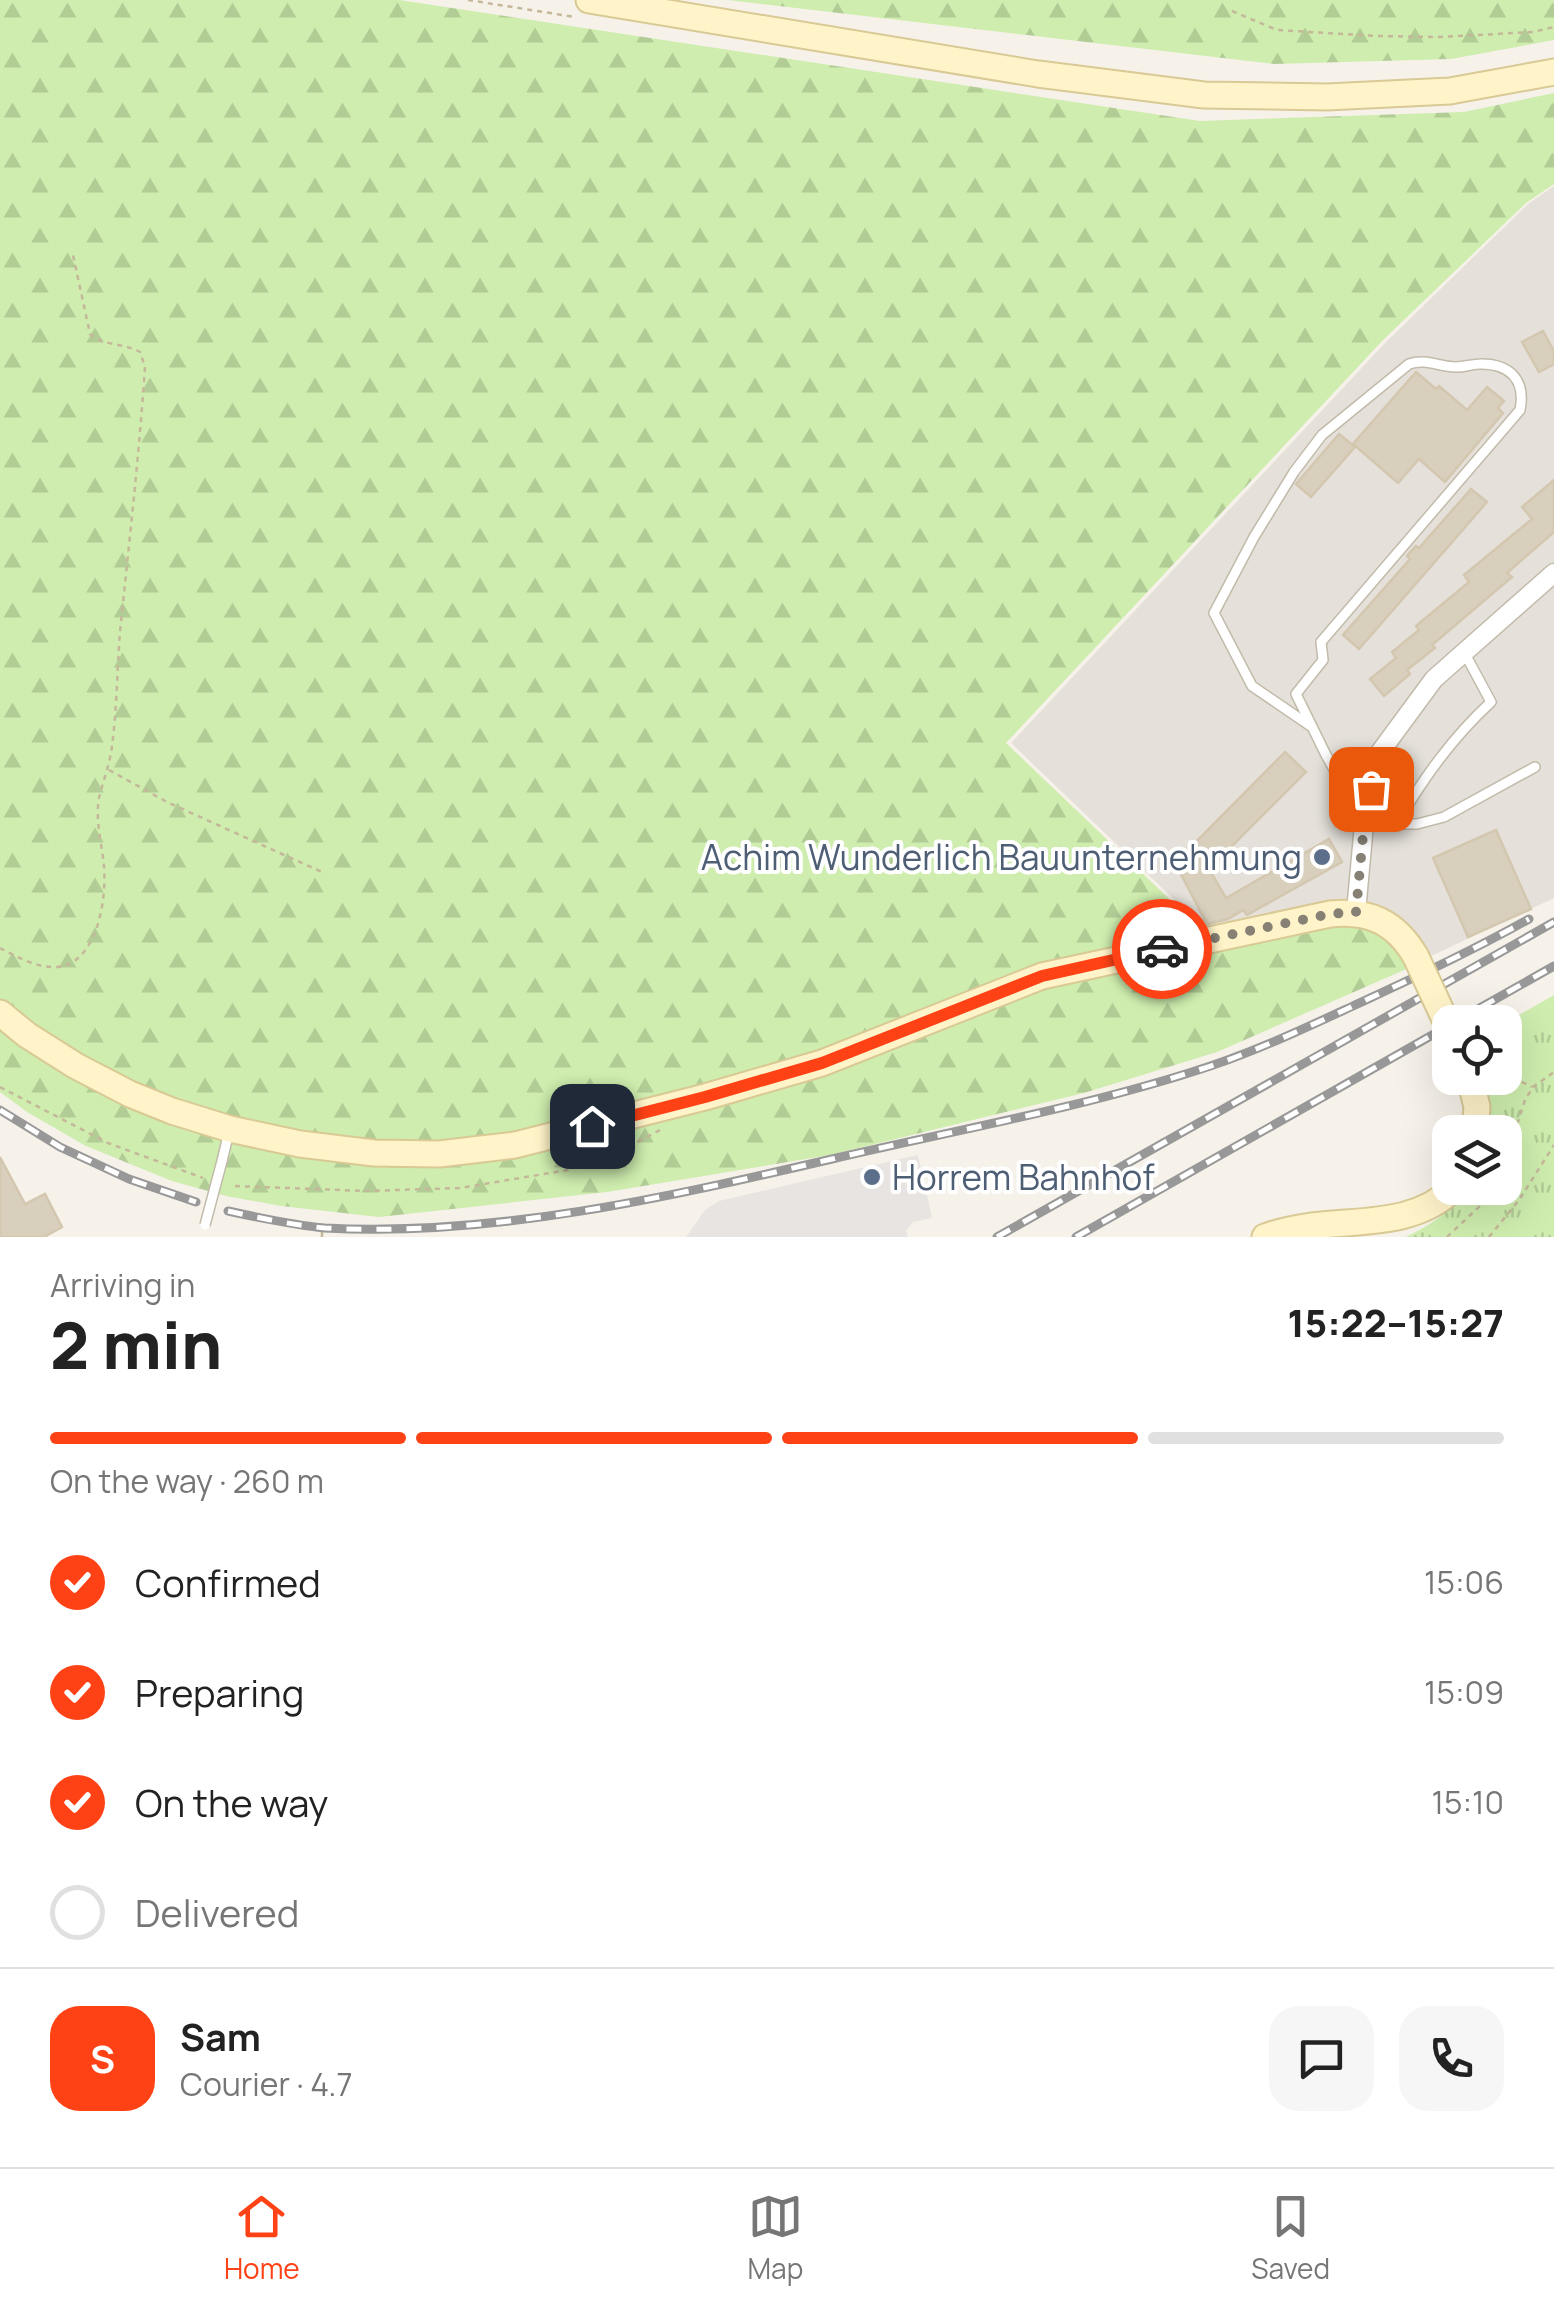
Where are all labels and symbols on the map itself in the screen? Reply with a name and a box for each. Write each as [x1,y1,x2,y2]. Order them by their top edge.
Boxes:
pin [1329,747,1414,832]
place label: Achim Wunderlich Bauunternehmung [701,833,1302,881]
marker: Achim Wunderlich Bauunternehmung [1311,846,1333,868]
courier [1112,899,1212,999]
pin [550,1084,635,1169]
place label: Horrem Bahnhof [892,1153,1155,1201]
marker: Horrem Bahnhof [861,1166,883,1188]

